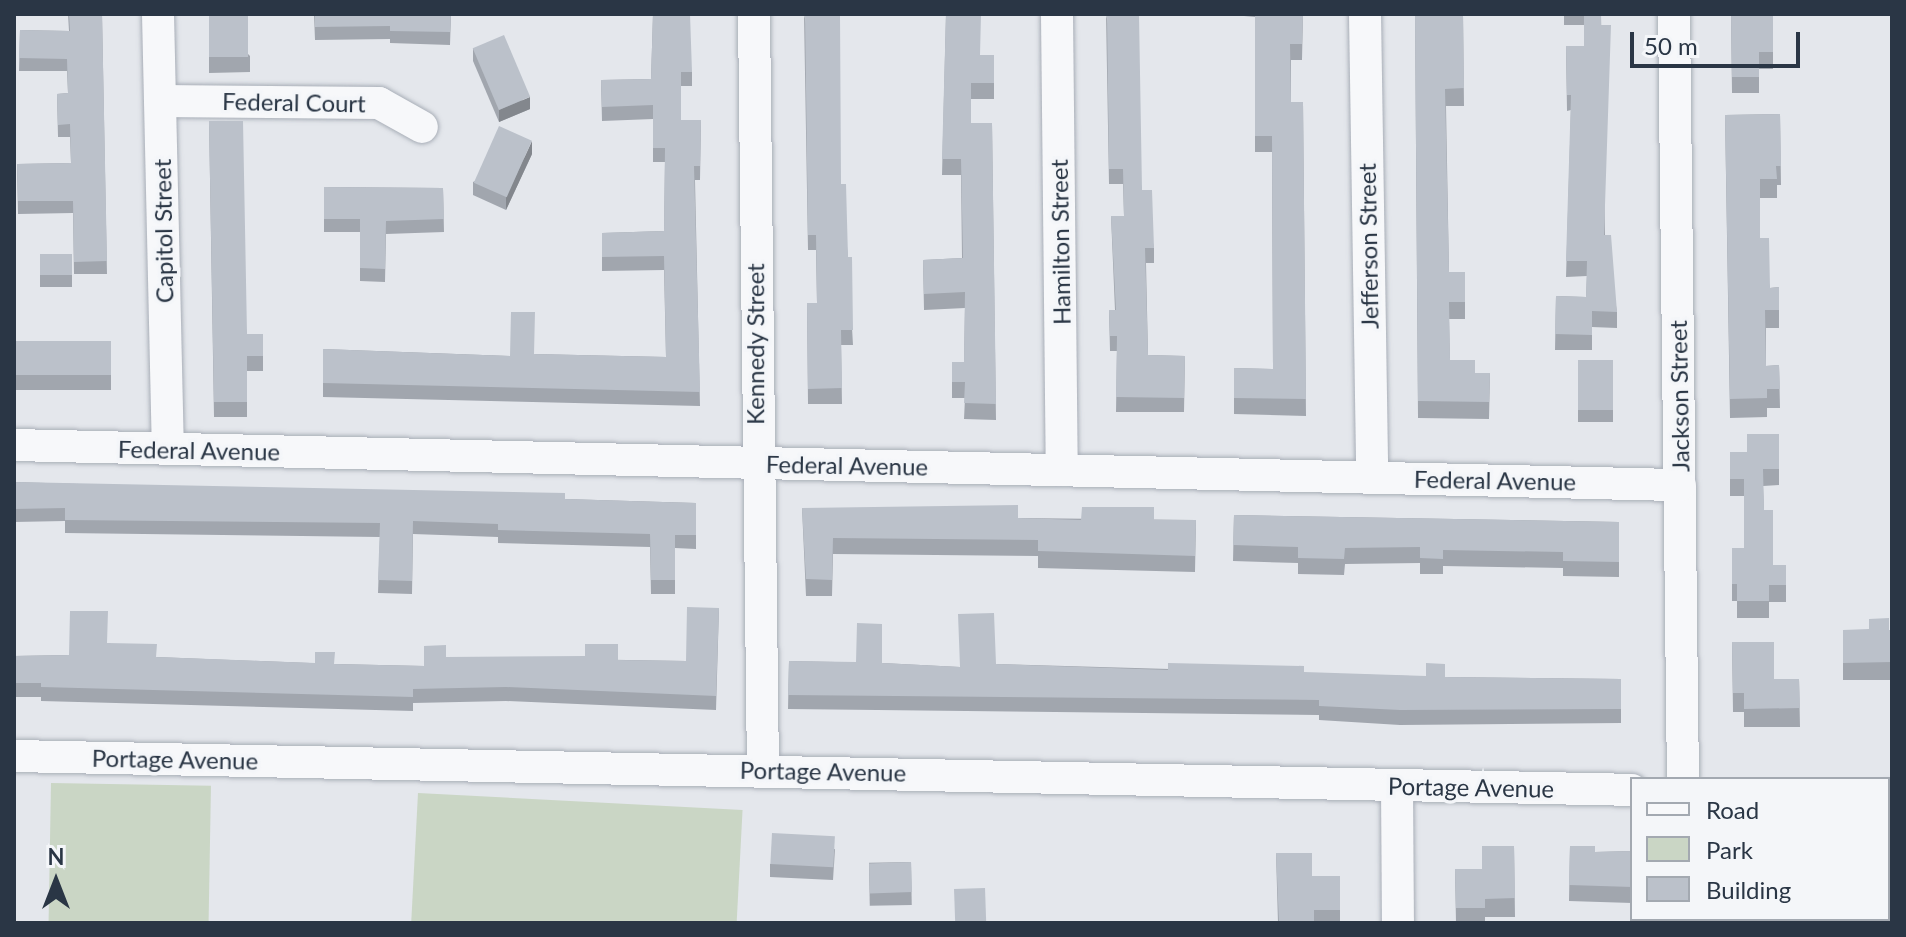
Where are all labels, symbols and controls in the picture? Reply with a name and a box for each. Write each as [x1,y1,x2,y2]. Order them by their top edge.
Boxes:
scale bar [1634,16,1804,66]
text: 50 m [1644,31,1698,60]
street label: Federal Court [222,86,366,118]
street label: Capitol Street [147,159,179,303]
street label: Hamilton Street [1044,159,1076,325]
street label: Jefferson Street [1352,163,1384,329]
street label: Kennedy Street [741,263,769,425]
street label: Jackson Street [1663,320,1695,472]
street label: Federal Avenue [117,434,281,466]
street label: Federal Avenue [765,449,929,481]
street label: Federal Avenue [1413,464,1577,496]
street label: Portage Avenue [91,743,259,775]
street label: Portage Avenue [739,755,907,787]
street label: Portage Avenue [1387,771,1555,803]
legend [1630,777,1890,921]
text: Road [1706,795,1759,824]
text: Park [1706,835,1753,864]
north arrow [16,841,96,921]
text: N [48,843,64,870]
text: Building [1706,875,1791,904]

